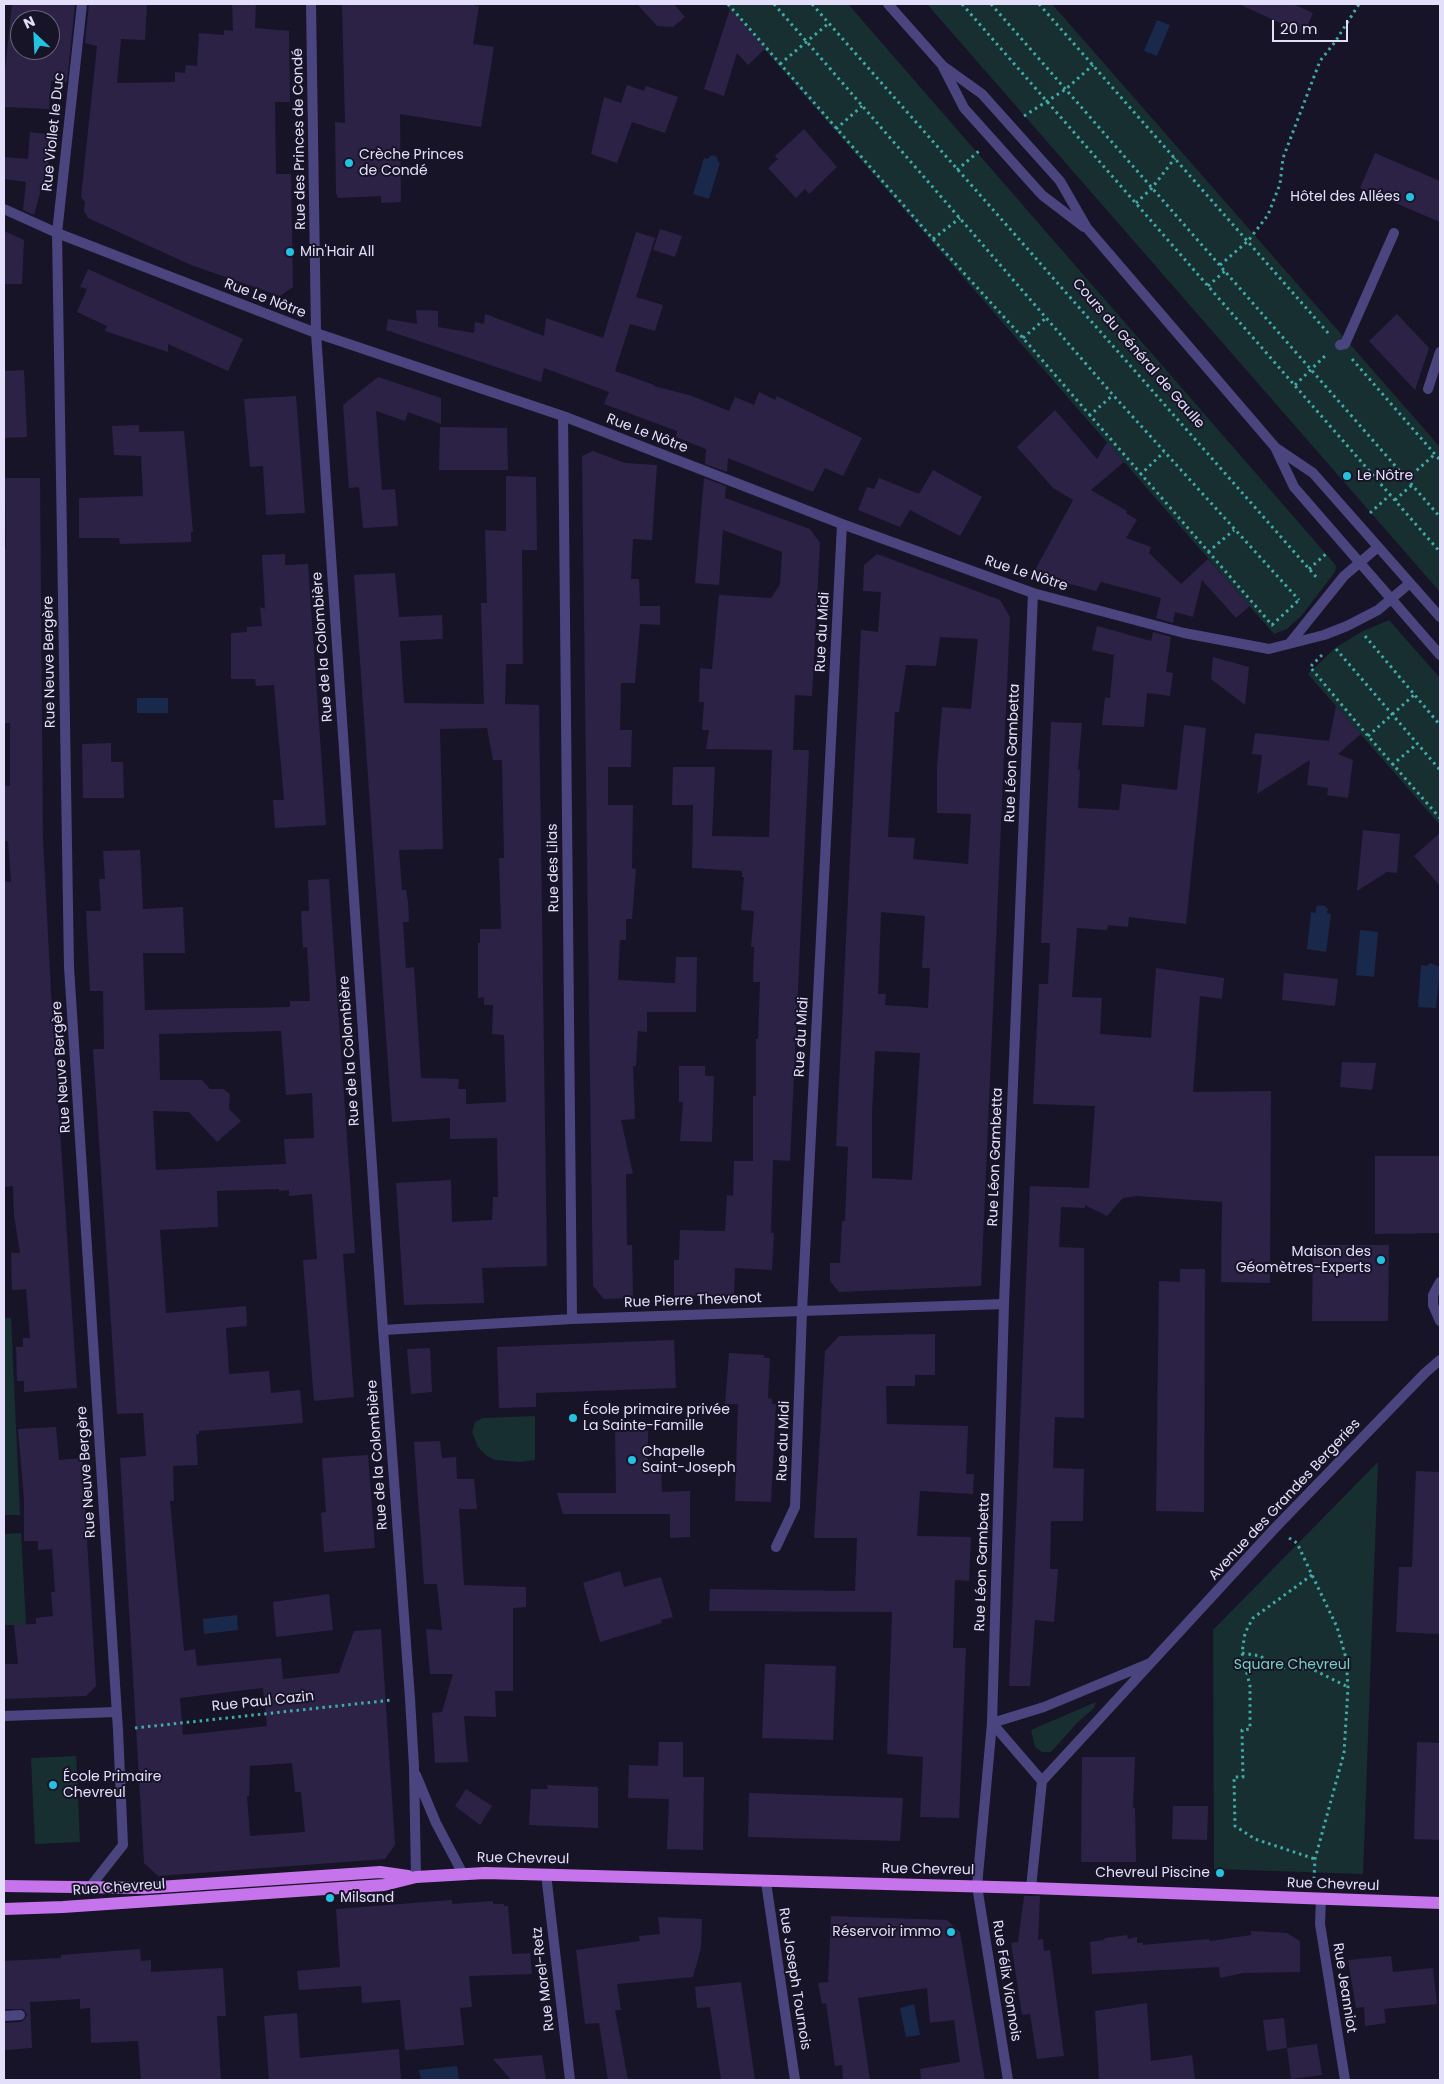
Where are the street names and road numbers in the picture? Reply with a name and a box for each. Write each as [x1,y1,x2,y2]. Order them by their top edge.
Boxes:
street label: Rue des Princes de Condé [290,48,310,230]
street label: Rue Viollet le Duc [39,72,69,192]
street label: Rue Le Nôtre [222,276,308,322]
street label: Cours du Général de Gaulle [1068,276,1208,432]
street label: Rue Le Nôtre [604,411,690,457]
street label: Rue Le Nôtre [982,553,1070,595]
street label: Rue de la Colombière [309,571,337,723]
street label: Rue du Midi [813,591,833,673]
street label: Rue Neuve Bergère [40,596,60,728]
street label: Rue Léon Gambetta [1002,683,1024,823]
street label: Rue des Lilas [545,823,563,913]
street label: Rue de la Colombière [336,975,364,1127]
street label: Rue du Midi [792,996,812,1078]
street label: Rue Neuve Bergère [49,1000,75,1134]
street label: Rue Léon Gambetta [985,1087,1007,1227]
street label: Rue Pierre Thevenot [624,1290,762,1312]
street label: Rue de la Colombière [364,1379,392,1531]
street label: Rue du Midi [774,1401,794,1481]
street label: Rue Neuve Bergère [74,1405,100,1539]
street label: Avenue des Grandes Bergeries [1206,1416,1364,1584]
street label: Rue Léon Gambetta [972,1492,994,1632]
street label: Rue Paul Cazin [211,1688,315,1716]
street label: Rue Chevreul [477,1850,569,1868]
street label: Rue Chevreul [882,1861,974,1879]
street label: Rue Chevreul [1286,1875,1380,1895]
street label: Rue Chevreul [72,1876,166,1900]
street label: Rue Joseph Tournois [774,1907,814,2051]
street label: Rue Félix Vionnois [988,1919,1024,2043]
street label: Rue Morel-Retz [529,1926,559,2032]
street label: Rue Jeanniot [1329,1942,1359,2034]

